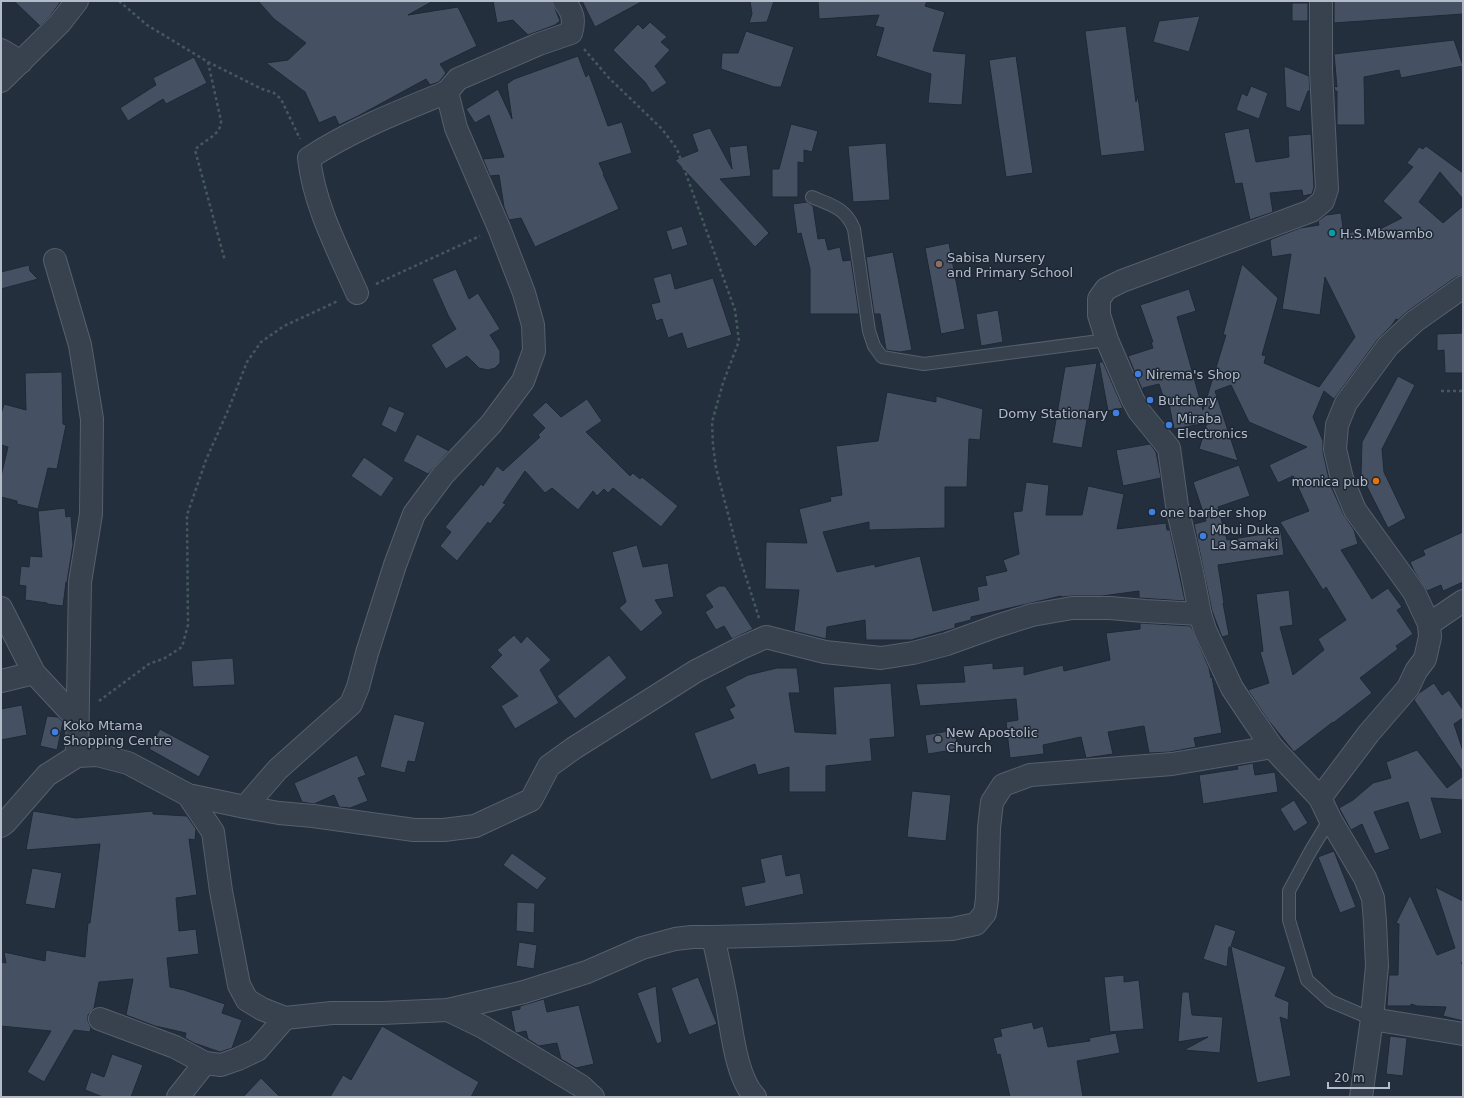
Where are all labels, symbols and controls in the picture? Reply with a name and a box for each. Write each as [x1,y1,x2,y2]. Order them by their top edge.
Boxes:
place label: H.S.Mbwambo [1340,226,1433,241]
marker: H.S.Mbwambo [1327,228,1337,238]
place label: Sabisa Nursery and Primary School [947,250,1073,280]
marker: Sabisa Nursery and Primary School [934,259,944,269]
place label: Nirema's Shop [1146,367,1240,382]
marker: Nirema's Shop [1133,369,1143,379]
place label: Butchery [1158,393,1217,408]
marker: Butchery [1145,395,1155,405]
place label: Domy Stationary [998,406,1108,421]
marker: Domy Stationary [1111,408,1121,418]
place label: Miraba Electronics [1177,411,1248,441]
marker: Miraba Electronics [1164,420,1174,430]
place label: monica pub [1292,474,1368,489]
marker: monica pub [1371,476,1381,486]
place label: one barber shop [1160,505,1267,520]
marker: one barber shop [1147,507,1157,517]
place label: Mbui Duka La Samaki [1211,522,1280,552]
marker: Mbui Duka La Samaki [1198,531,1208,541]
place label: Koko Mtama Shopping Centre [63,718,172,748]
place label: New Apostolic Church [946,725,1038,755]
marker: Koko Mtama Shopping Centre [50,727,60,737]
marker: New Apostolic Church [933,734,943,744]
scale bar [1328,1064,1389,1090]
text: 20 m [1334,1071,1365,1085]

